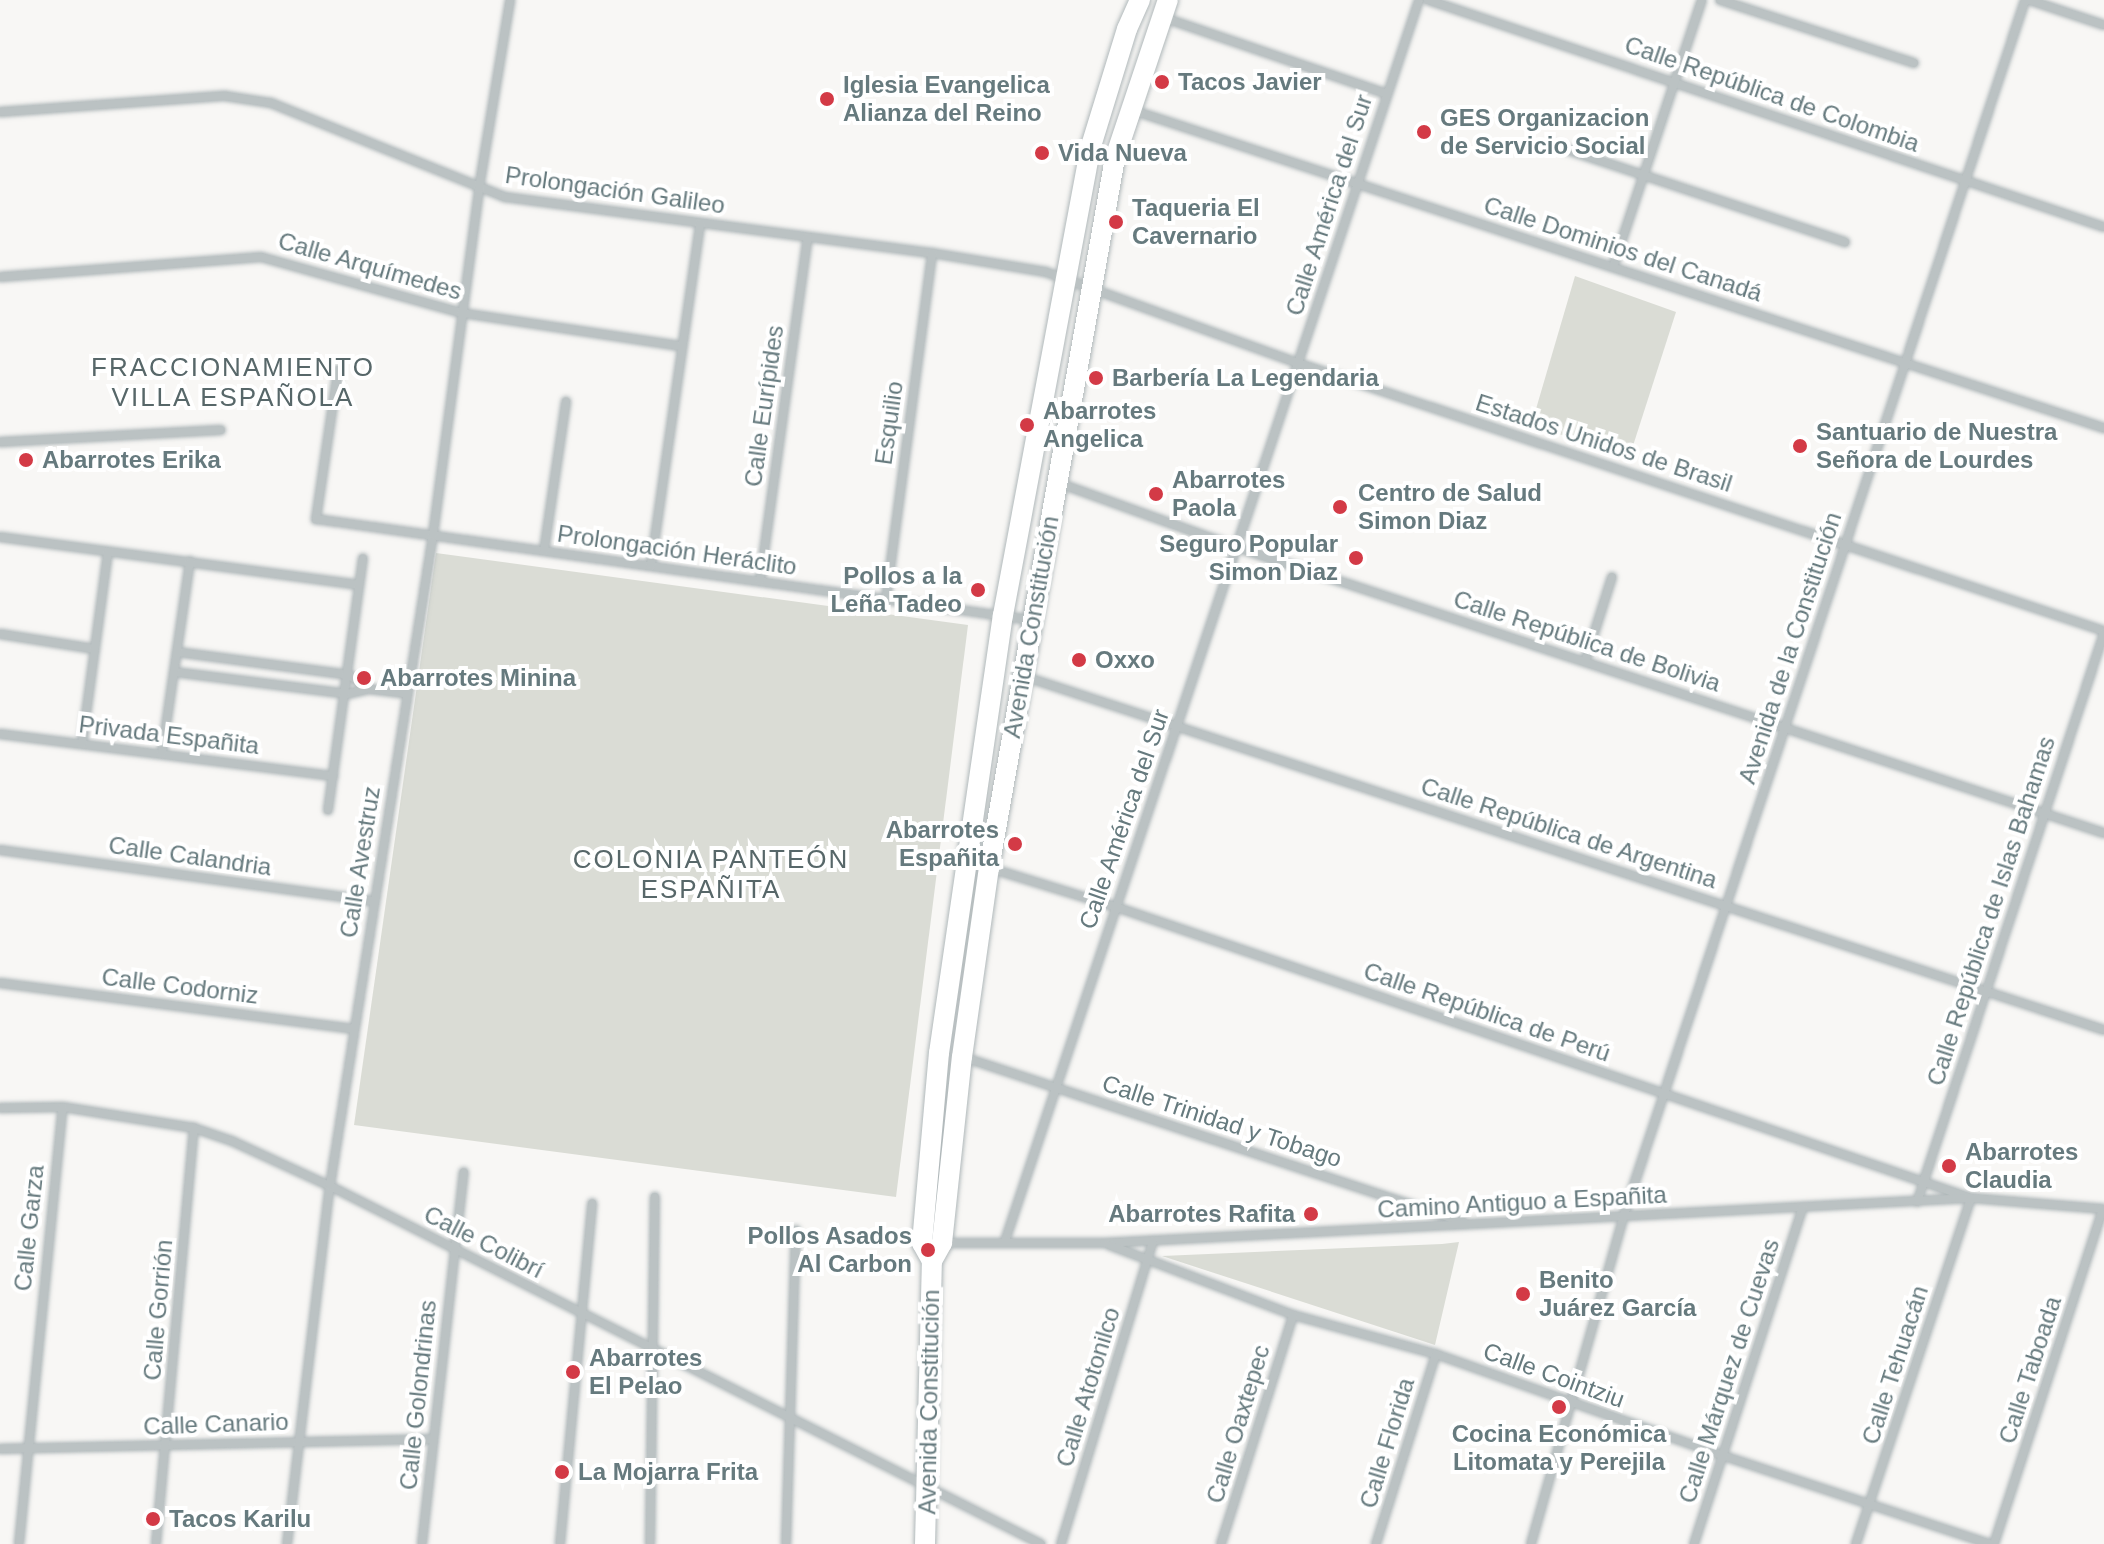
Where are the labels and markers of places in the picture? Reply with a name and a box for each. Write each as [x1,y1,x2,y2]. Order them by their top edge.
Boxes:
place label: Tacos Javier [1178,68,1322,96]
place label: Iglesia Evangelica Alianza del Reino [843,71,1050,127]
marker: Tacos Javier [1153,73,1171,91]
marker: Iglesia Evangelica Alianza del Reino [818,90,836,108]
place label: GES Organizacion de Servicio Social [1440,104,1649,160]
marker: GES Organizacion de Servicio Social [1415,123,1433,141]
place label: Vida Nueva [1058,139,1187,167]
marker: Vida Nueva [1033,144,1051,162]
place label: Taqueria El Cavernario [1132,194,1260,250]
marker: Taqueria El Cavernario [1107,213,1125,231]
place label: Barbería La Legendaria [1112,364,1379,392]
marker: Barbería La Legendaria [1087,369,1105,387]
place label: Abarrotes Angelica [1043,397,1156,453]
marker: Abarrotes Angelica [1018,416,1036,434]
place label: Santuario de Nuestra Señora de Lourdes [1816,418,2057,474]
marker: Santuario de Nuestra Señora de Lourdes [1791,437,1809,455]
place label: Abarrotes Erika [42,446,221,474]
marker: Abarrotes Erika [17,451,35,469]
place label: Abarrotes Paola [1172,466,1285,522]
place label: Centro de Salud Simon Diaz [1358,479,1542,535]
marker: Abarrotes Paola [1147,485,1165,503]
marker: Centro de Salud Simon Diaz [1329,496,1351,518]
place label: Seguro Popular Simon Diaz [1159,530,1338,586]
marker: Seguro Popular Simon Diaz [1345,547,1367,569]
place label: Pollos a la Leña Tadeo [830,562,962,618]
marker: Pollos a la Leña Tadeo [969,581,987,599]
place label: Oxxo [1095,646,1155,674]
marker: Oxxo [1070,651,1088,669]
place label: Abarrotes Minina [380,664,576,692]
marker: Abarrotes Minina [355,669,373,687]
place label: Abarrotes Españita [886,816,999,872]
marker: Abarrotes Españita [1006,835,1024,853]
place label: Abarrotes Claudia [1965,1138,2078,1194]
marker: Abarrotes Claudia [1940,1157,1958,1175]
place label: Abarrotes Rafita [1108,1200,1295,1228]
marker: Abarrotes Rafita [1302,1205,1320,1223]
place label: Pollos Asados Al Carbon [747,1222,912,1278]
marker: Pollos Asados Al Carbon [919,1241,937,1259]
place label: Benito Juárez García [1539,1266,1696,1322]
marker: Benito Juárez García [1514,1285,1532,1303]
place label: Abarrotes El Pelao [589,1344,702,1400]
marker: Abarrotes El Pelao [564,1363,582,1381]
marker: Cocina Económica Litomata y Perejila [1550,1398,1568,1416]
place label: Cocina Económica Litomata y Perejila [1452,1420,1666,1476]
place label: La Mojarra Frita [578,1458,758,1486]
marker: La Mojarra Frita [553,1463,571,1481]
place label: Tacos Karilu [169,1505,311,1533]
marker: Tacos Karilu [144,1510,162,1528]

